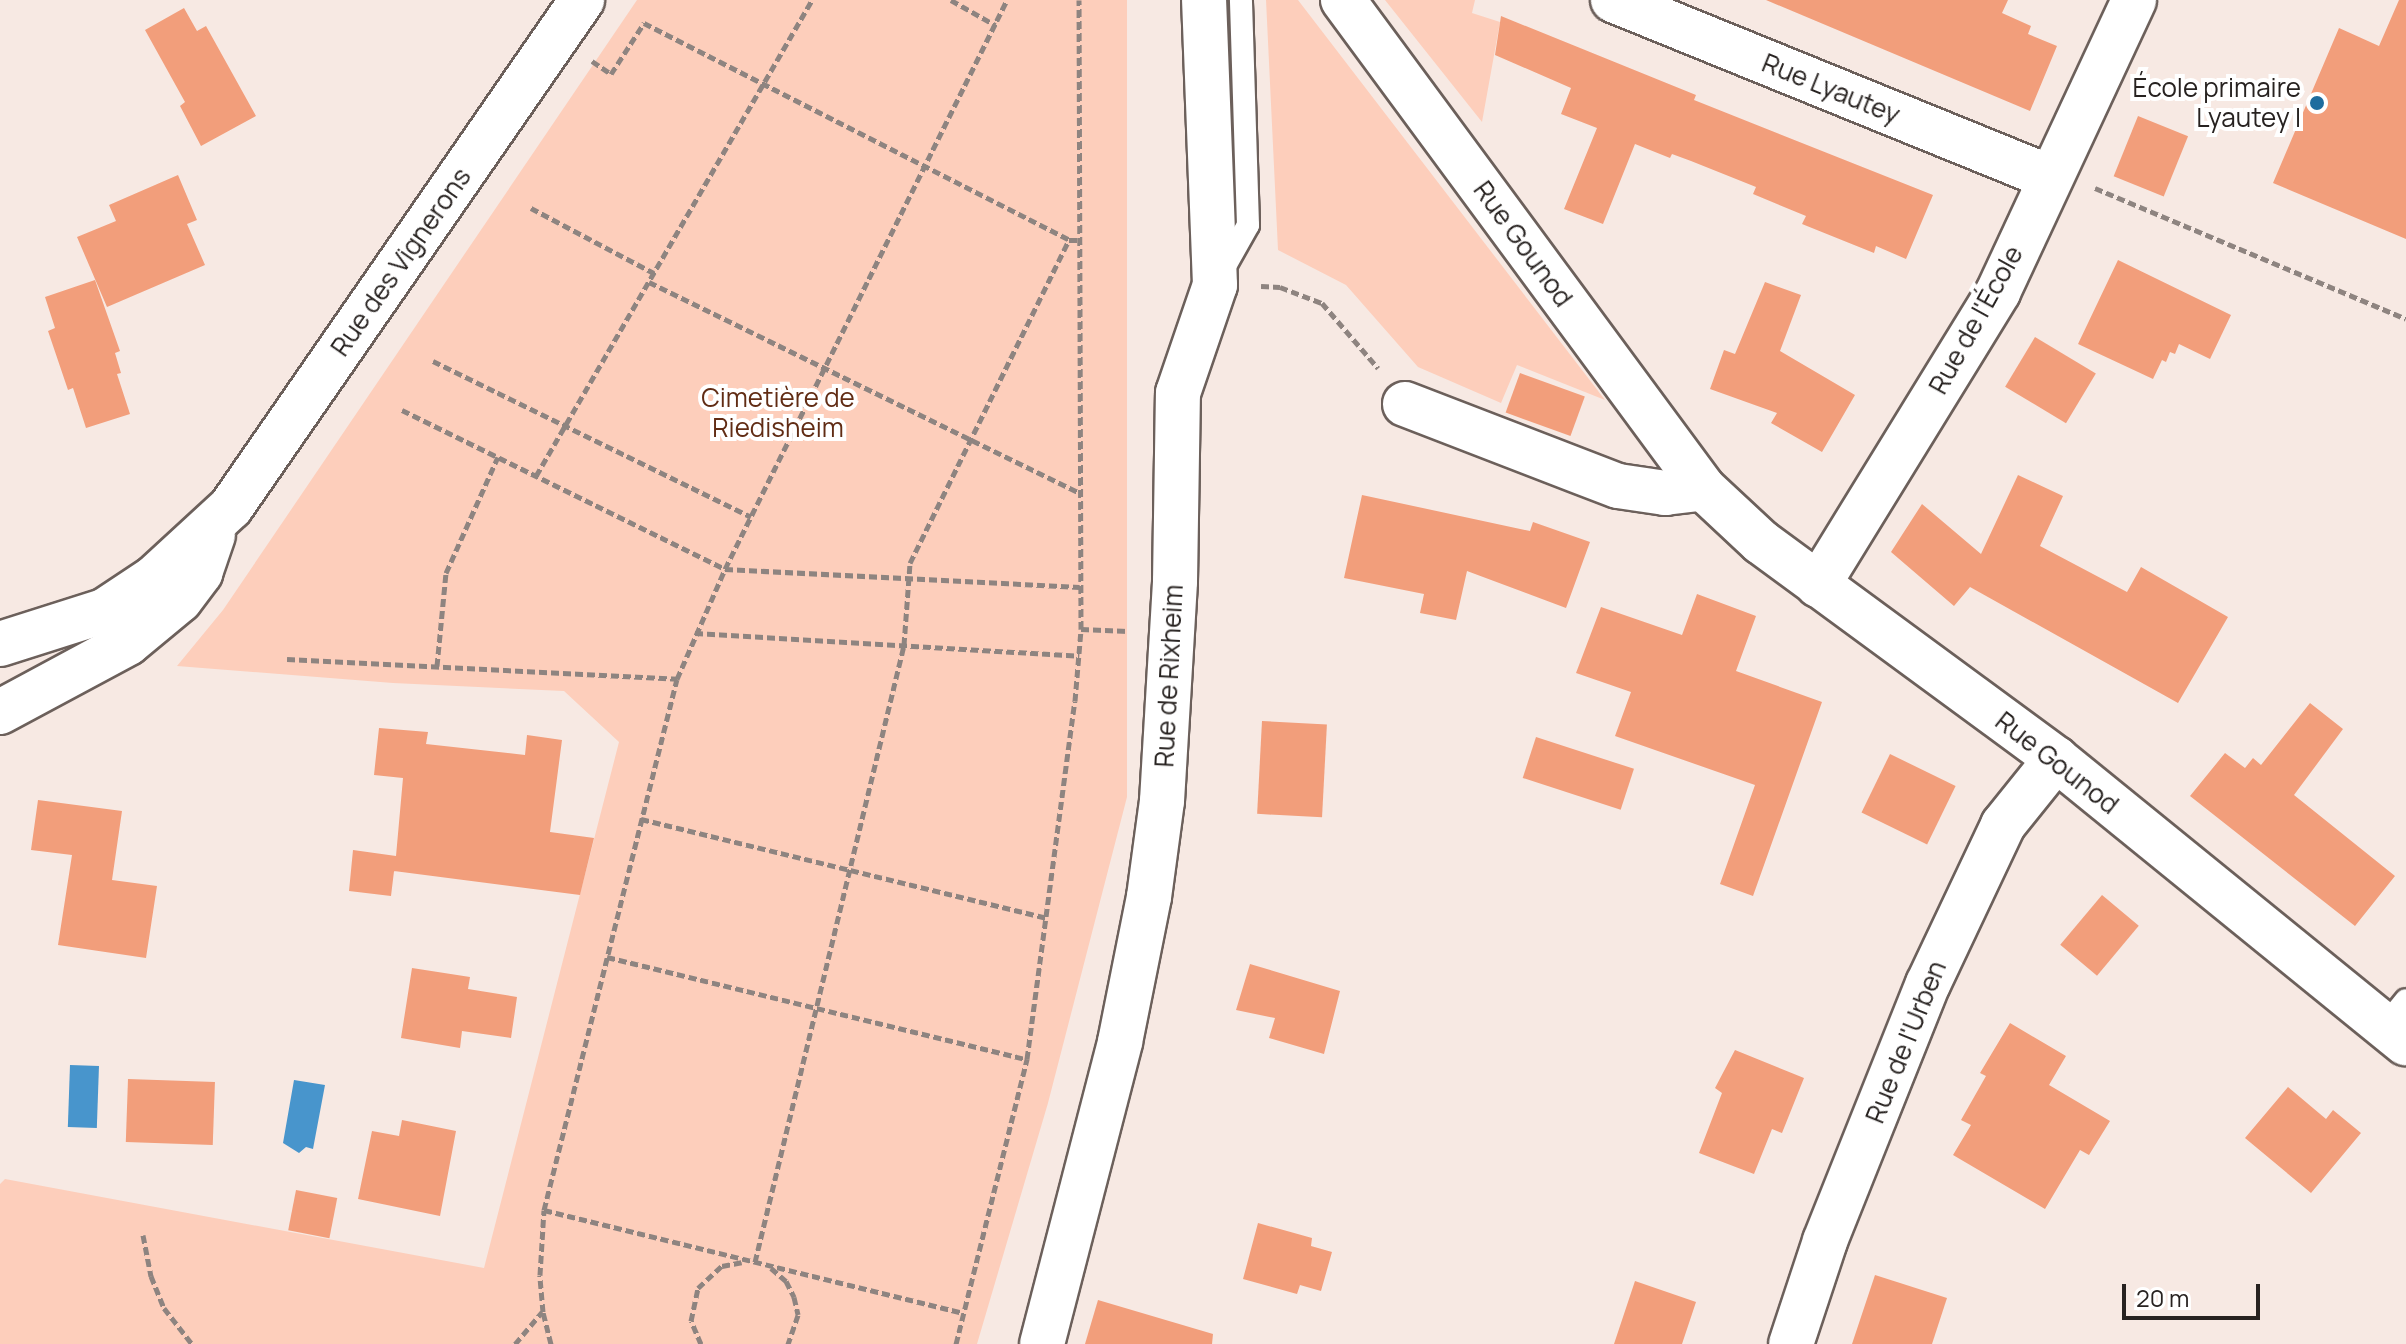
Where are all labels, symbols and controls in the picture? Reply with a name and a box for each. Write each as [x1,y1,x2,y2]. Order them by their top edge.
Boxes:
street label: Rue Lyautey [1758,47,1904,131]
place label: École primaire Lyautey I [2133,72,2301,134]
marker: École primaire Lyautey I [2308,94,2326,112]
street label: Rue des Vignerons [324,162,478,362]
street label: Rue Gounod [1467,175,1579,313]
street label: Rue de l'École [1923,241,2029,399]
park label: Cimetière de Riedisheim [701,382,855,444]
street label: Rue de Rixheim [1149,584,1189,768]
street label: Rue Gounod [1989,705,2125,821]
street label: Rue de l'Urben [1859,956,1953,1128]
scale bar [2126,1268,2264,1318]
text: 20 m [2136,1281,2189,1314]

